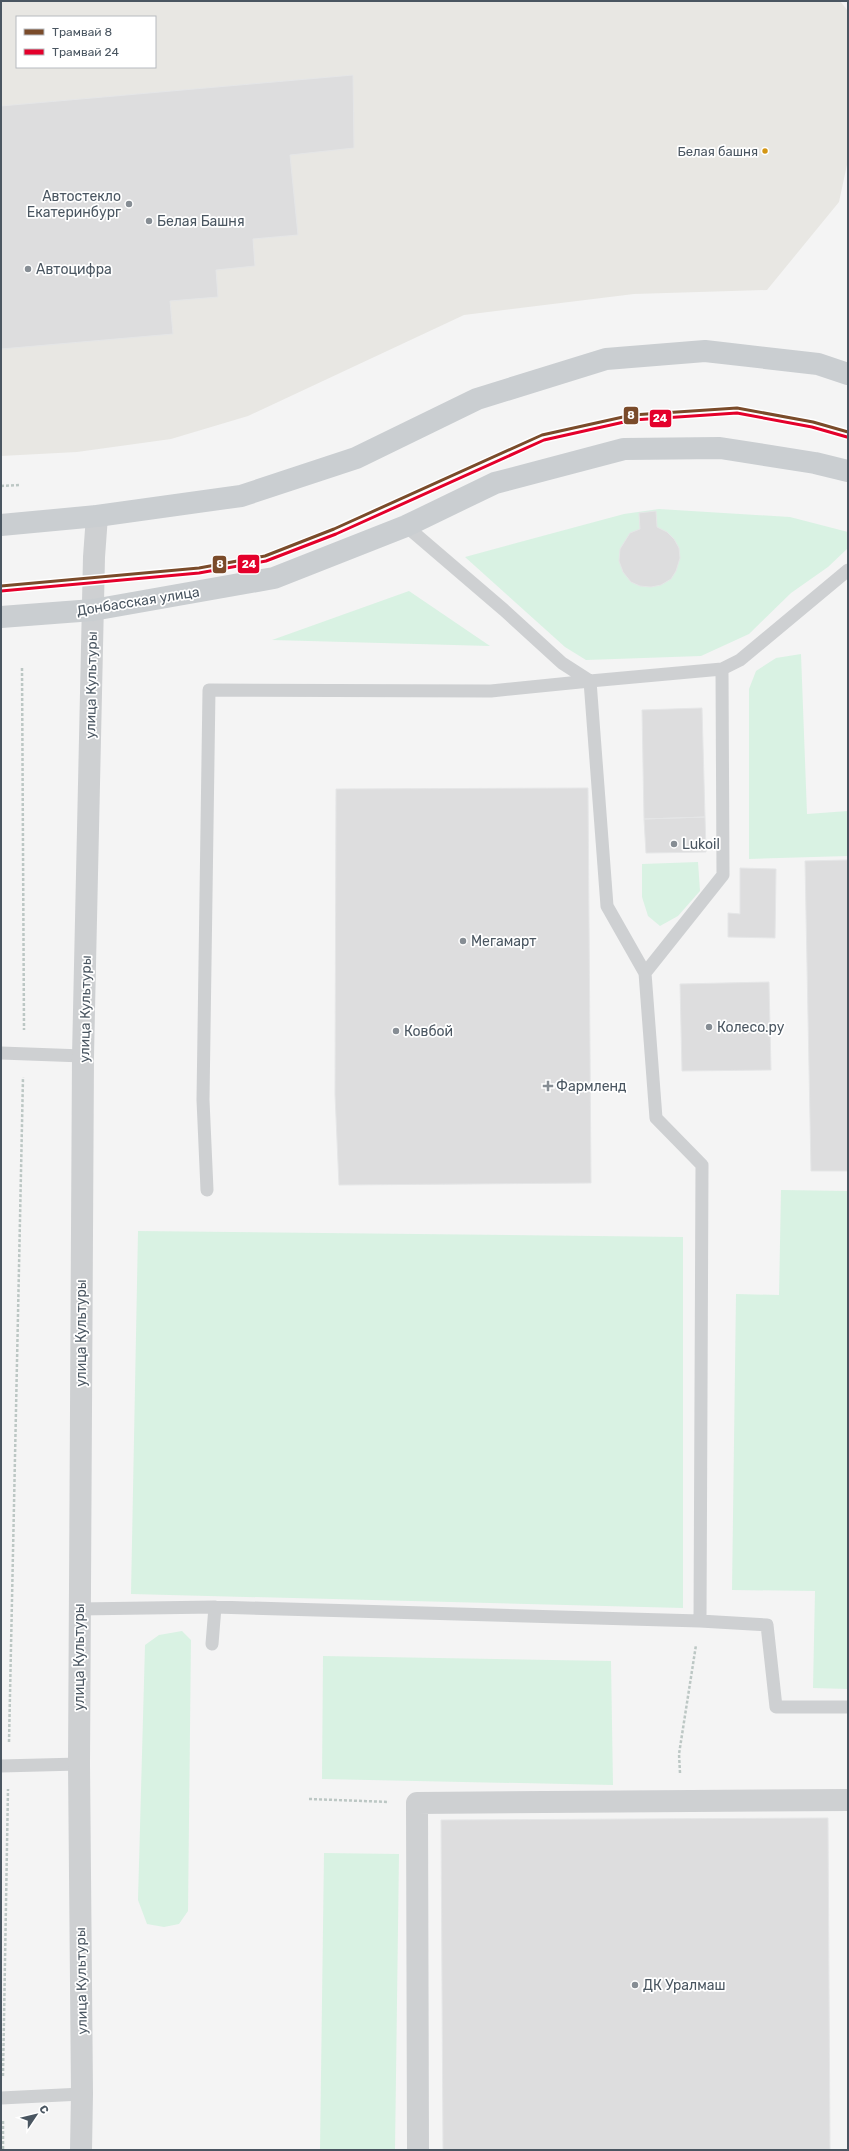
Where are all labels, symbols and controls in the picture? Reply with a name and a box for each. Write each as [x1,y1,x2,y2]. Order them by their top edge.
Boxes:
legend [16,16,156,68]
text: Трамвай 8 [52,25,112,39]
text: Трамвай 24 [52,45,119,59]
place label: Белая башня [678,144,758,159]
marker: Белая башня [760,146,770,156]
place label: Автостекло Екатеринбург [27,188,121,221]
marker: Автостекло Екатеринбург [124,199,134,209]
place label: Белая Башня [157,213,245,230]
marker: Белая Башня [144,216,154,226]
place label: Автоцифра [36,261,112,278]
marker: Автоцифра [23,264,33,274]
line badge: 8 [623,406,639,425]
text: 8 [627,409,635,422]
line badge: 24 [649,409,672,428]
text: 24 [653,412,668,425]
line badge: 24 [237,554,260,574]
line badge: 8 [212,555,227,574]
text: 8 [216,558,224,571]
text: 24 [242,558,257,571]
street label: Донбасская улица [75,583,201,620]
street label: улица Культуры [82,631,101,739]
place label: Lukoil [682,836,720,853]
marker: Lukoil [669,839,679,849]
place label: Мегамарт [471,933,537,950]
marker: Мегамарт [458,936,468,946]
street label: улица Культуры [76,955,95,1063]
place label: Колесо.ру [717,1019,785,1036]
marker: Колесо.ру [704,1022,714,1032]
place label: Ковбой [404,1023,453,1040]
marker: Ковбой [391,1026,401,1036]
place label: Фармленд [556,1078,627,1095]
marker: Фармленд [543,1081,553,1091]
street label: улица Культуры [73,1279,90,1387]
street label: улица Культуры [71,1603,88,1711]
street label: улица Культуры [72,1927,91,2035]
place label: ДК Уралмаш [643,1977,725,1994]
marker: ДК Уралмаш [630,1980,640,1990]
north arrow [16,2095,56,2135]
text: С [36,2103,51,2117]

